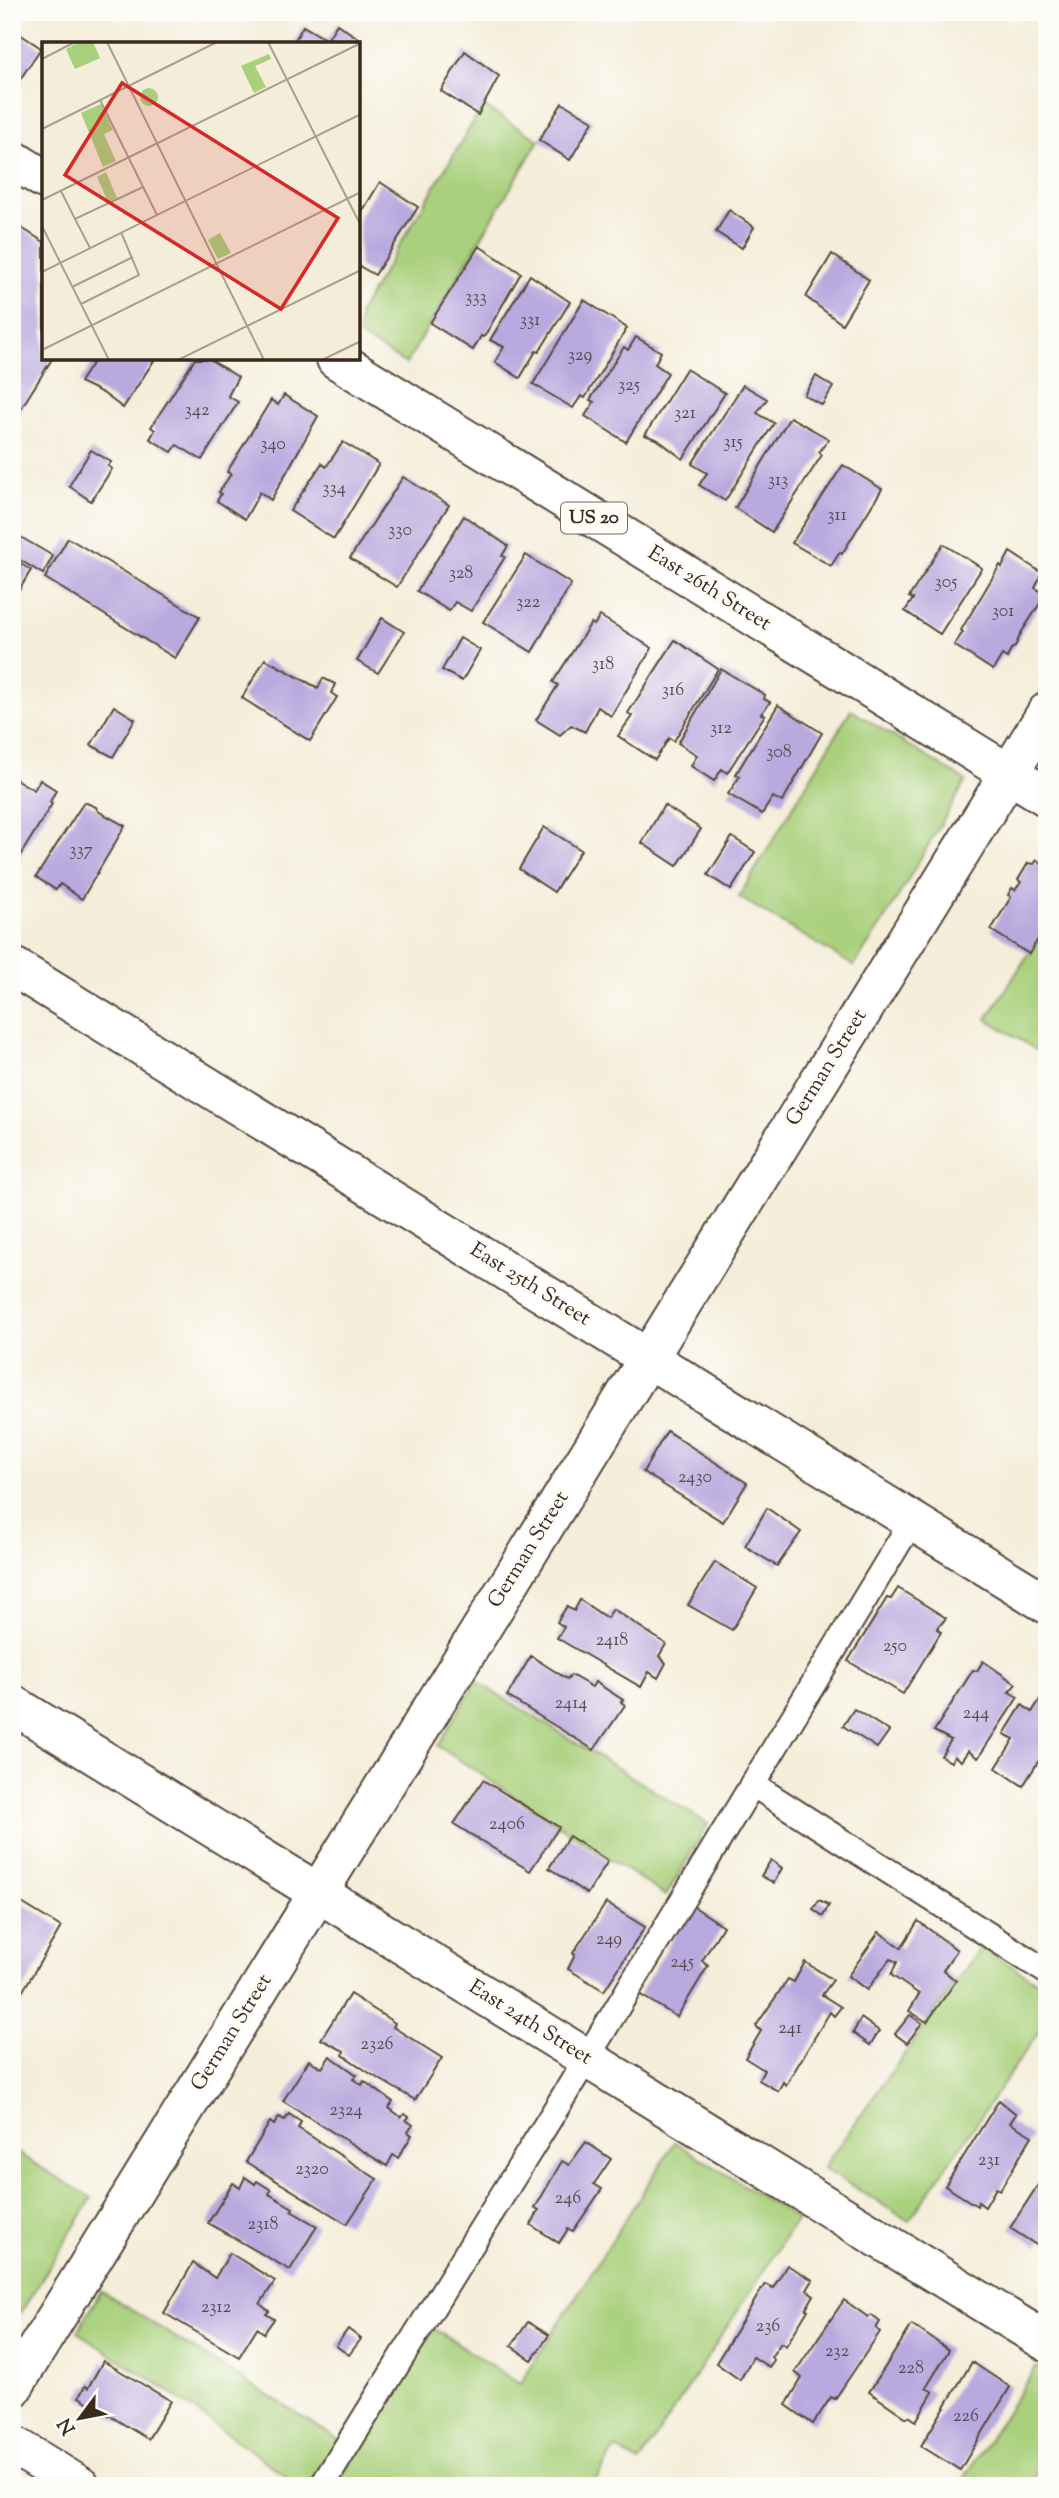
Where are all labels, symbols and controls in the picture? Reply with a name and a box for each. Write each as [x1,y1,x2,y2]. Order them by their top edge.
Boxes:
inset map [42,42,360,360]
house number: 333 [465,285,487,311]
house number: 331 [520,308,540,334]
house number: 329 [568,343,592,369]
house number: 325 [618,373,640,399]
house number: 342 [185,398,210,424]
house number: 321 [674,401,696,427]
house number: 315 [723,430,743,456]
house number: 340 [260,432,286,458]
house number: 313 [768,468,788,494]
house number: 334 [322,476,346,502]
road number: US 20 [561,503,627,534]
house number: 311 [827,503,847,529]
house number: 330 [388,518,412,544]
street label: East 26th Street [641,539,777,639]
house number: 328 [449,561,473,587]
house number: 305 [935,570,957,596]
house number: 322 [516,590,541,616]
house number: 301 [992,599,1014,625]
house number: 318 [592,652,614,678]
house number: 316 [662,678,684,704]
house number: 312 [710,716,732,742]
house number: 308 [766,740,792,766]
house number: 337 [69,838,93,864]
street label: German Street [779,1004,875,1132]
street label: East 25th Street [464,1236,596,1334]
house number: 2430 [678,1465,712,1491]
street label: German Street [481,1486,577,1614]
house number: 2418 [596,1628,628,1654]
house number: 250 [883,1634,907,1660]
house number: 2414 [555,1691,587,1717]
house number: 244 [963,1701,989,1727]
house number: 2406 [489,1812,525,1838]
house number: 249 [596,1927,622,1953]
house number: 245 [670,1950,694,1976]
street label: German Street [184,1969,280,2097]
street label: East 24th Street [462,1973,598,2073]
house number: 241 [778,2016,802,2042]
house number: 2326 [360,2032,394,2058]
house number: 2324 [329,2098,363,2124]
house number: 231 [978,2148,1000,2174]
house number: 2320 [295,2157,329,2183]
house number: 246 [555,2186,581,2212]
house number: 2318 [248,2212,278,2238]
house number: 2312 [201,2295,232,2321]
house number: 236 [756,2314,780,2340]
house number: 232 [825,2339,850,2365]
house number: 228 [898,2356,924,2382]
north arrow [46,2382,116,2452]
house number: 226 [953,2404,979,2430]
text: N [52,2412,83,2439]

